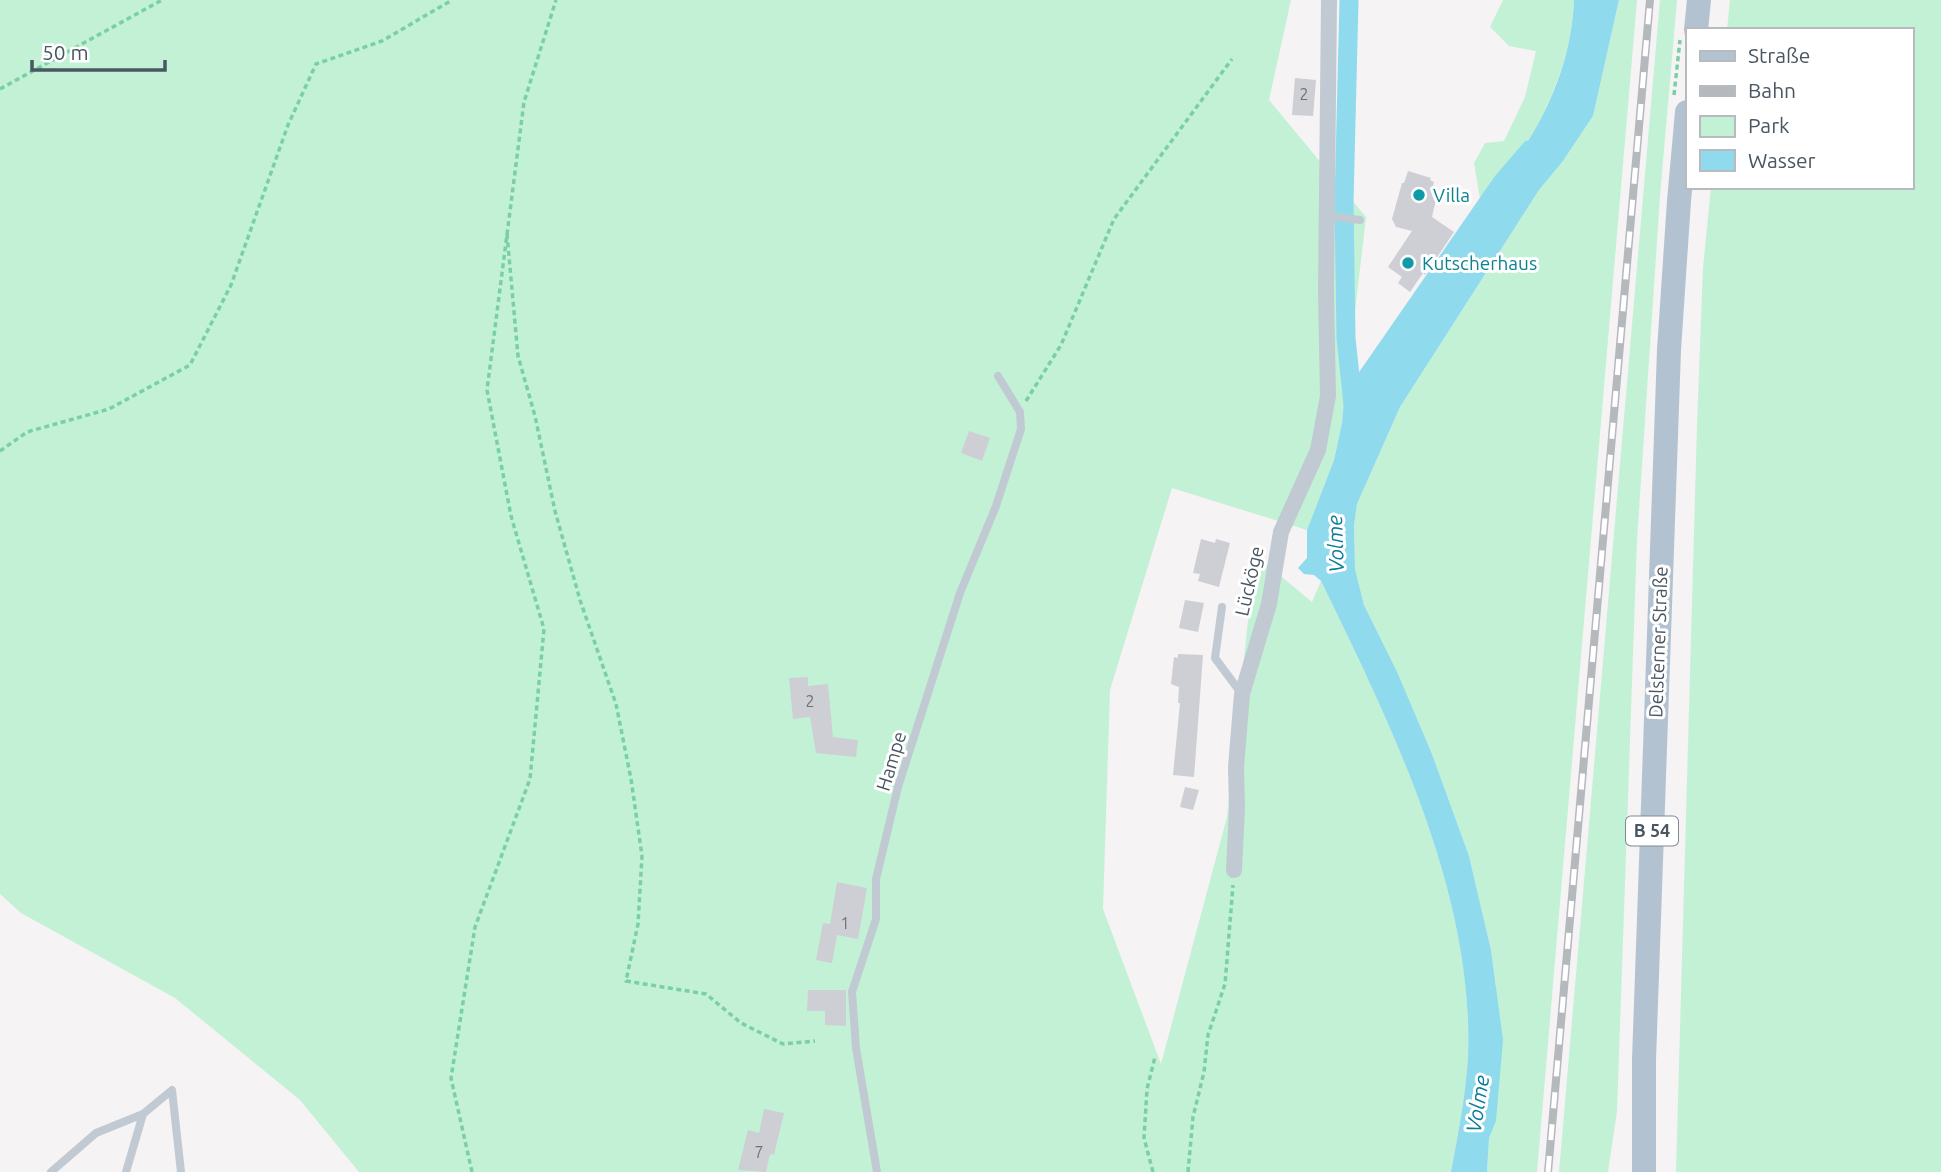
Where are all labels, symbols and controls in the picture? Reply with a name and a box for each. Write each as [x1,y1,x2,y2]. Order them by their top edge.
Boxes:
scale bar [32,28,164,72]
legend [1686,28,1913,189]
text: 50 m [42,40,89,64]
text: Straße [1748,43,1810,67]
text: Bahn [1748,78,1796,102]
house number: 2 [1299,85,1309,103]
text: Park [1748,113,1790,137]
text: Wasser [1748,148,1816,172]
place label: Villa [1433,184,1470,206]
marker: Villa [1411,187,1427,203]
place label: Kutscherhaus [1422,252,1537,274]
marker: Kutscherhaus [1400,255,1416,271]
water label: Volme [1322,514,1348,573]
street label: Lücköge [1230,544,1268,618]
street label: Delsterner Straße [1644,566,1672,718]
house number: 2 [805,692,815,710]
street label: Hampe [872,729,910,793]
road number: B 54 [1626,816,1678,846]
house number: 1 [840,914,850,932]
water label: Volme [1461,1073,1493,1134]
house number: 7 [754,1143,764,1161]

